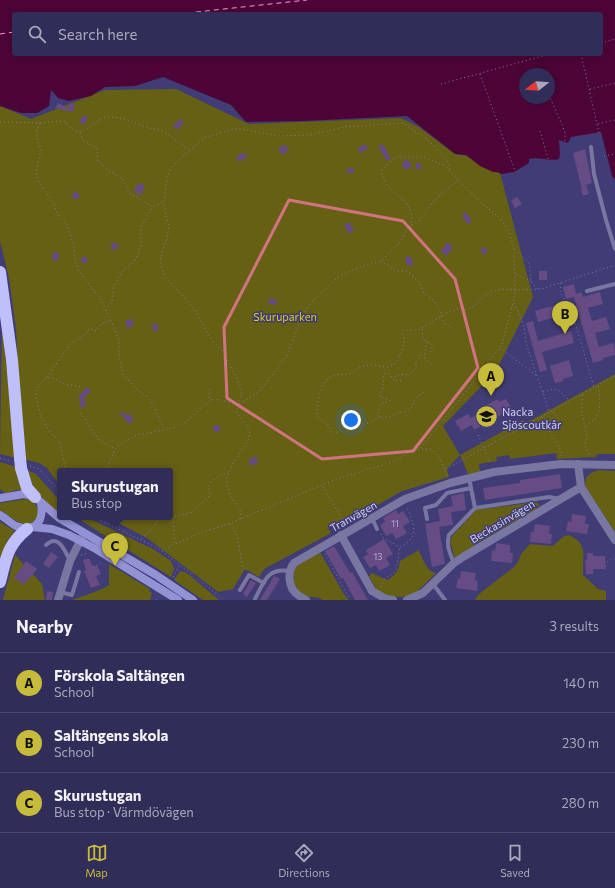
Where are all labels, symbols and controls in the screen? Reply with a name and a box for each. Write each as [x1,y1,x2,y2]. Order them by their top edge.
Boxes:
search box [12,12,603,56]
icon: search [26,23,48,45]
text: Search here [58,25,137,43]
north arrow [519,68,555,104]
pin: B [552,301,578,334]
park label: Skuruparken [253,310,317,323]
pin: A [478,363,504,396]
school or university icon: Nacka Sjöscoutkår [474,404,500,430]
place label: Nacka Sjöscoutkår [502,405,562,431]
your location [341,410,361,430]
popup [57,468,173,520]
text: Skurustugan [71,477,159,495]
text: Bus stop [71,495,122,511]
street label: Beckasinvägen [467,497,537,545]
street label: Tranvägen [327,498,379,534]
house number: 11 [391,518,399,529]
pin: C [102,533,128,566]
house number: 13 [374,551,382,562]
text: Nearby [16,616,73,637]
text: 3 results [550,618,599,634]
text: Förskola Saltängen [54,666,185,684]
text: A [24,675,34,691]
text: 140 m [563,675,599,691]
text: School [54,684,94,700]
text: Saltängens skola [54,726,169,744]
text: B [25,735,33,751]
text: 230 m [562,735,599,751]
text: School [54,744,94,760]
text: Skurustugan [54,786,141,804]
text: C [25,795,33,811]
text: 280 m [562,795,599,811]
text: Bus stop · Värmdövägen [54,804,194,820]
tab: Map [85,842,108,879]
tab: Directions [278,842,330,879]
tab: Saved [500,842,530,879]

